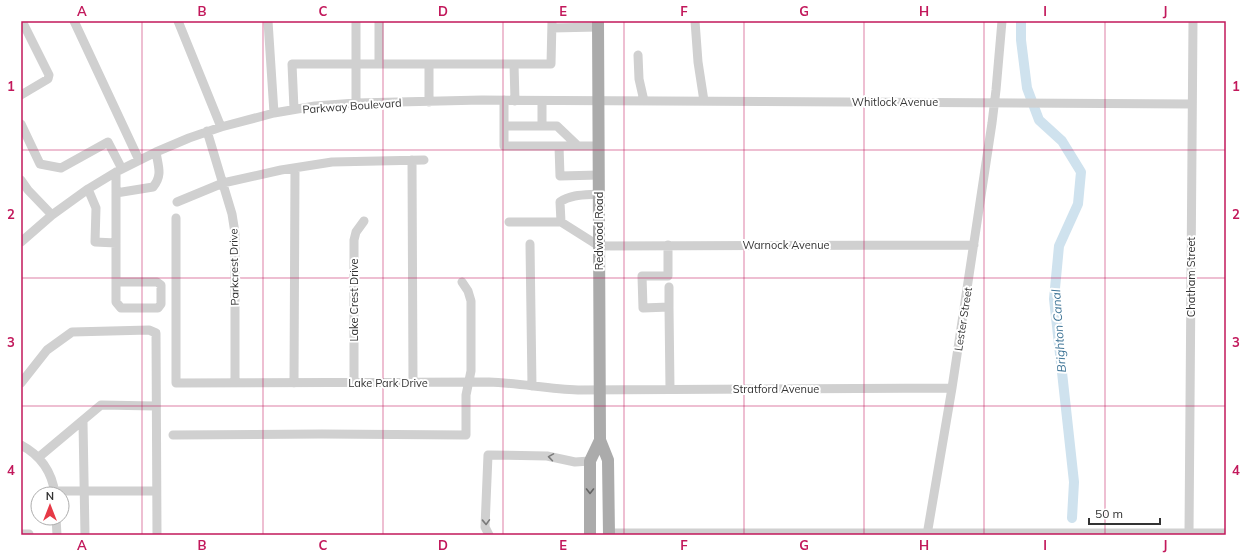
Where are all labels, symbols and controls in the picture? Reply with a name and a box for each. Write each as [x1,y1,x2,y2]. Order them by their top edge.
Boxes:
text: A [77,3,87,19]
text: B [198,3,207,19]
text: C [319,3,328,19]
text: D [438,3,448,19]
text: E [559,3,567,19]
text: F [680,3,688,19]
text: G [799,3,809,19]
text: H [919,3,929,19]
text: I [1043,3,1047,19]
text: J [1163,3,1167,19]
text: 1 [7,78,15,94]
text: 1 [1232,78,1240,94]
street label: Whitlock Avenue [852,95,938,109]
street label: Parkway Boulevard [302,96,402,116]
street label: Redwood Road [592,192,606,270]
text: 2 [7,206,15,222]
text: 2 [1232,206,1240,222]
street label: Parkcrest Drive [226,228,242,306]
street label: Chatham Street [1184,237,1198,317]
street label: Warnock Avenue [742,238,830,252]
street label: Lake Crest Drive [347,258,361,342]
street label: Lester Street [951,286,975,352]
water label: Brighton Canal [1048,289,1069,373]
text: 3 [7,334,15,350]
text: 3 [1232,334,1240,350]
street label: Lake Park Drive [348,376,428,390]
street label: Stratford Avenue [733,382,819,396]
one-way arrow [548,453,554,462]
text: 4 [7,462,15,478]
text: 4 [1232,462,1240,478]
north arrow [30,486,70,526]
one-way arrow [586,488,594,494]
text: N [46,489,54,503]
scale bar [1089,500,1160,526]
text: 50 m [1095,506,1123,521]
one-way arrow [481,519,490,525]
text: A [77,537,87,553]
text: B [198,537,207,553]
text: C [319,537,328,553]
text: D [438,537,448,553]
text: E [559,537,567,553]
text: F [680,537,688,553]
text: G [799,537,809,553]
text: H [919,537,929,553]
text: I [1043,537,1047,553]
text: J [1163,537,1167,553]

